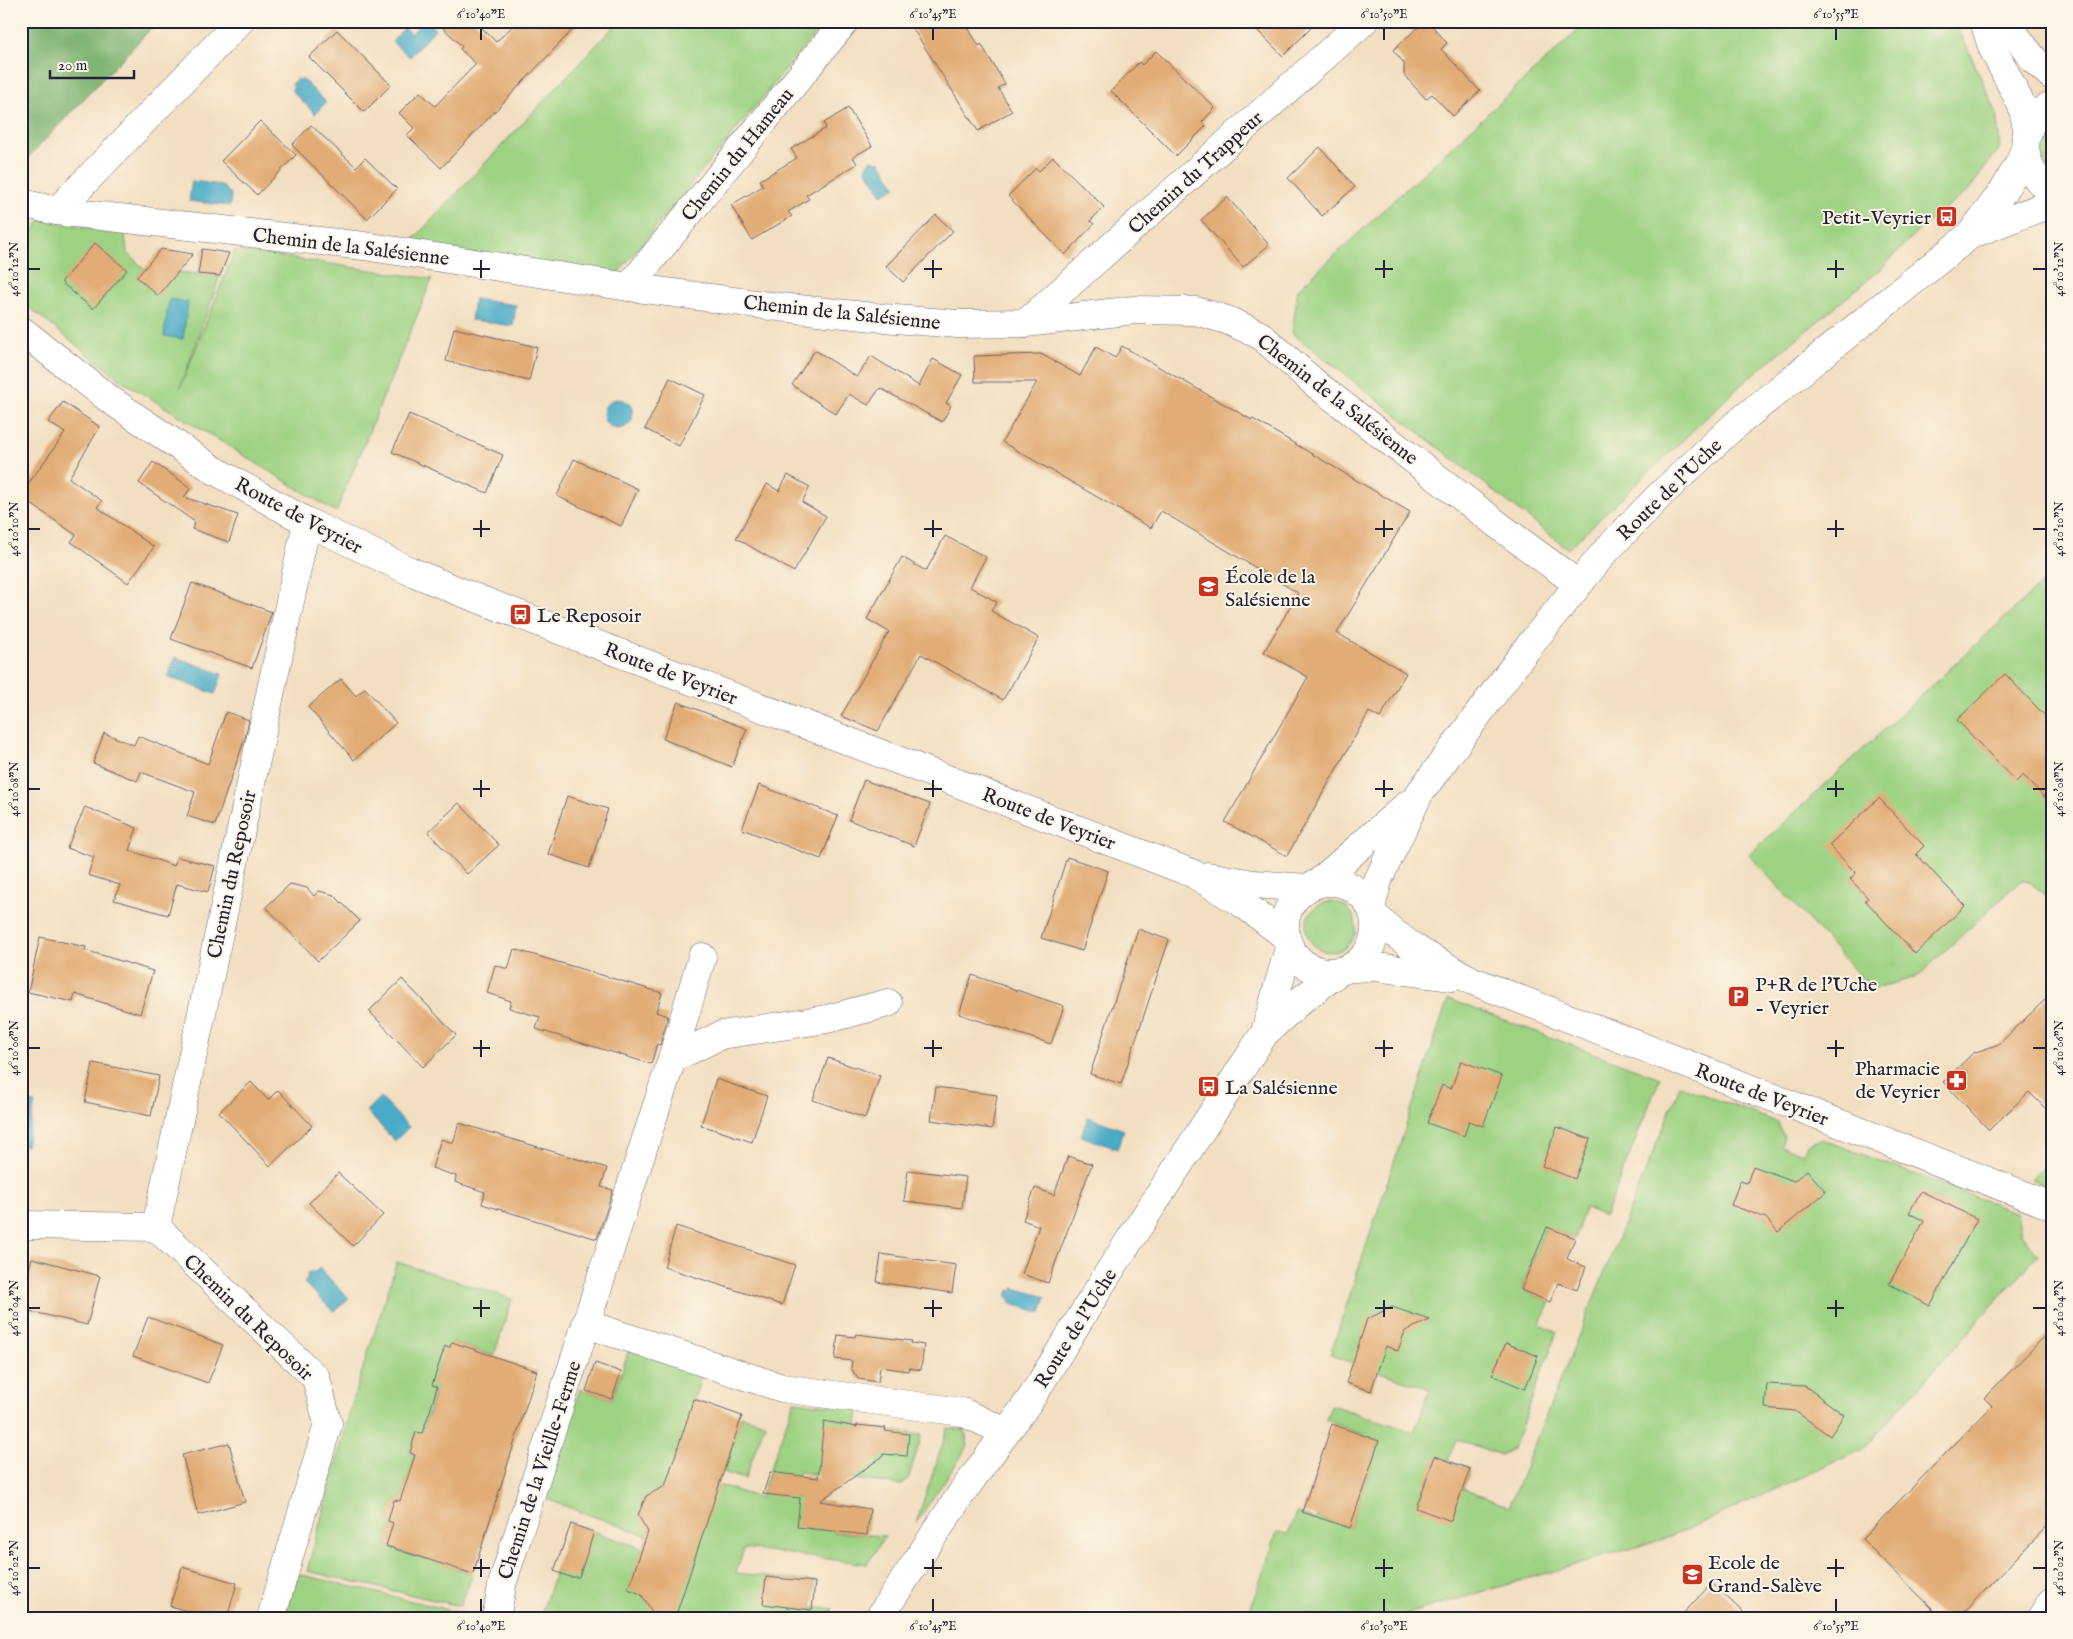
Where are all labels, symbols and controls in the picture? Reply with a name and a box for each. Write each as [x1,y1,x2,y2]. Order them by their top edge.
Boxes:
text: 6°10'40"E [457,7,505,22]
text: 6°10'45"E [910,7,956,22]
text: 6°10'50"E [1361,7,1407,22]
text: 6°10'55"E [1813,7,1859,22]
scale bar [50,48,134,80]
text: 20 m [58,56,88,75]
street label: Chemin du Hameau [677,83,800,227]
street label: Chemin du Trappeur [1123,106,1269,240]
bus stop icon: Petit-Veyrier [1935,205,1959,229]
place label: Petit-Veyrier [1822,206,1932,231]
street label: Chemin de la Salésienne [251,223,451,272]
text: 46°10'12"N [7,241,22,296]
text: 46°10'12"N [2052,241,2067,296]
street label: Chemin de la Salésienne [742,291,942,336]
street label: Chemin de la Salésienne [1251,329,1423,471]
street label: Route de l'Uche [1612,434,1728,546]
street label: Route de Veyrier [230,472,367,561]
text: 46°10'10"N [7,501,22,557]
text: 46°10'10"N [2052,501,2067,557]
place label: École de la Salésienne [1225,565,1316,613]
school or university icon: École de la Salésienne [1197,575,1221,599]
bus stop icon: Le Reposoir [509,603,533,627]
place label: Le Reposoir [537,604,642,629]
street label: Route de Veyrier [600,637,741,712]
text: 46°10'08"N [7,761,22,817]
text: 46°10'08"N [2052,761,2067,817]
street label: Route de Veyrier [978,782,1119,857]
street label: Chemin du Reposoir [202,787,263,961]
place label: P+R de l'Uche - Veyrier [1755,973,1877,1021]
parking icon: P+R de l'Uche - Veyrier [1727,984,1751,1008]
text: 46°10'06"N [7,1020,22,1076]
text: 46°10'06"N [2052,1020,2067,1076]
place label: Pharmacie de Veyrier [1855,1057,1941,1105]
street label: Route de Veyrier [1691,1058,1832,1133]
pharmacy icon: Pharmacie de Veyrier [1944,1068,1968,1092]
bus stop icon: La Salésienne [1197,1075,1221,1099]
place label: La Salésienne [1225,1076,1338,1101]
street label: Chemin du Reposoir [178,1249,319,1387]
street label: Route de l'Uche [1029,1264,1123,1393]
text: 46°10'04"N [7,1279,22,1336]
text: 46°10'04"N [2052,1279,2067,1336]
street label: Chemin de la Vieille-Ferme [493,1358,588,1583]
text: 46°10'02"N [7,1539,22,1596]
text: 46°10'02"N [2052,1539,2067,1596]
place label: Ecole de Grand-Salève [1708,1551,1822,1599]
school or university icon: Ecole de Grand-Salève [1680,1562,1704,1586]
text: 6°10'40"E [457,1619,505,1634]
text: 6°10'45"E [910,1619,956,1634]
text: 6°10'50"E [1361,1619,1407,1634]
text: 6°10'55"E [1813,1619,1859,1634]

